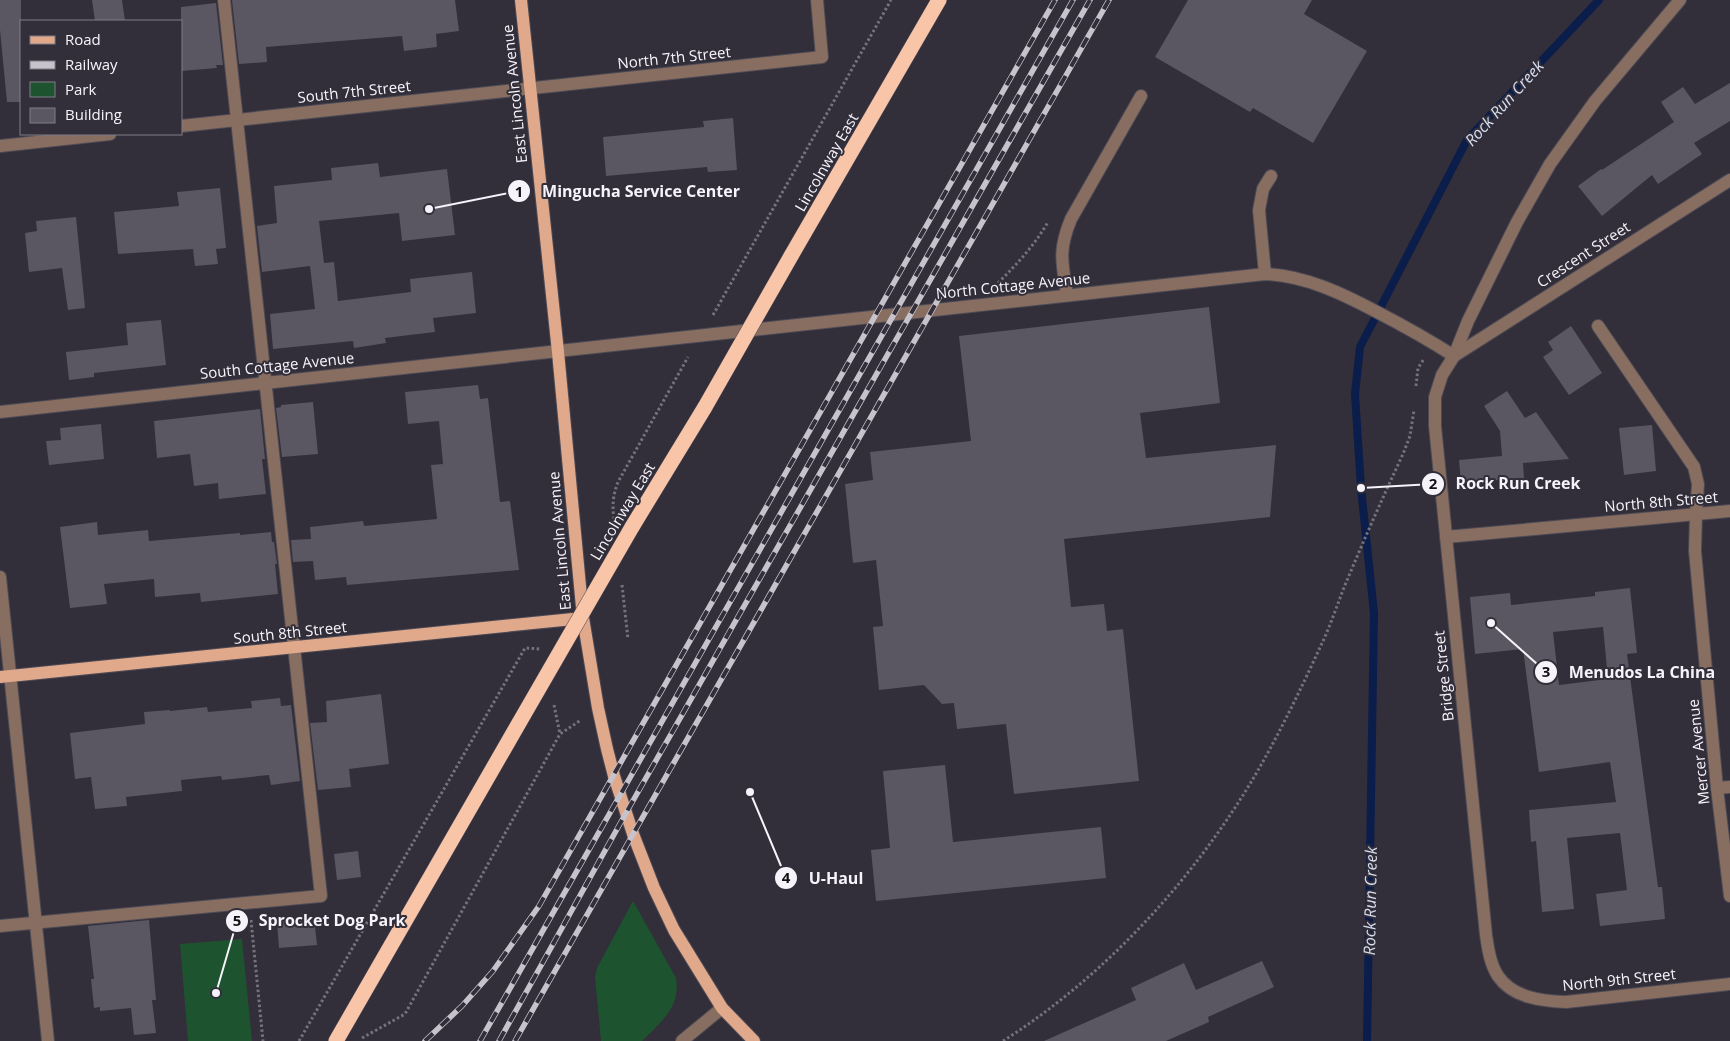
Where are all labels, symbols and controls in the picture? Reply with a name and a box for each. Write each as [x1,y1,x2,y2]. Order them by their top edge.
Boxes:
legend [20,20,182,135]
street label: East Lincoln Avenue [497,24,531,164]
text: Road [65,29,101,49]
street label: North 7th Street [616,41,732,73]
text: Railway [65,54,118,74]
water label: Rock Run Creek [1459,54,1549,151]
street label: South 7th Street [296,75,412,107]
text: Park [65,79,96,99]
text: Building [65,104,122,124]
street label: Lincolnway East [790,109,862,215]
callout: Mingucha Service Center [507,176,750,207]
text: Mingucha Service Center [542,180,740,202]
text: 1 [515,181,523,201]
street label: Crescent Street [1533,216,1633,292]
street label: North Cottage Avenue [935,267,1091,303]
street label: South Cottage Avenue [199,347,355,383]
street label: Lincolnway East [585,458,659,564]
callout: Rock Run Creek [1420,468,1590,499]
street label: East Lincoln Avenue [543,471,575,611]
text: Rock Run Creek [1456,472,1580,494]
text: 2 [1429,473,1438,493]
street label: North 8th Street [1603,486,1719,516]
street label: South 8th Street [232,616,348,648]
street label: Bridge Street [1428,630,1458,722]
callout: Menudos La China [1534,657,1725,688]
text: 3 [1542,661,1550,681]
text: Menudos La China [1569,661,1715,683]
street label: Mercer Avenue [1683,698,1713,806]
water label: Rock Run Creek [1358,845,1382,955]
callout: U-Haul [774,863,873,894]
text: 4 [782,867,791,887]
text: U-Haul [809,867,863,889]
callout: Sprocket Dog Park [224,905,416,936]
text: Sprocket Dog Park [259,909,405,931]
text: 5 [233,910,241,930]
street label: North 9th Street [1561,963,1677,995]

